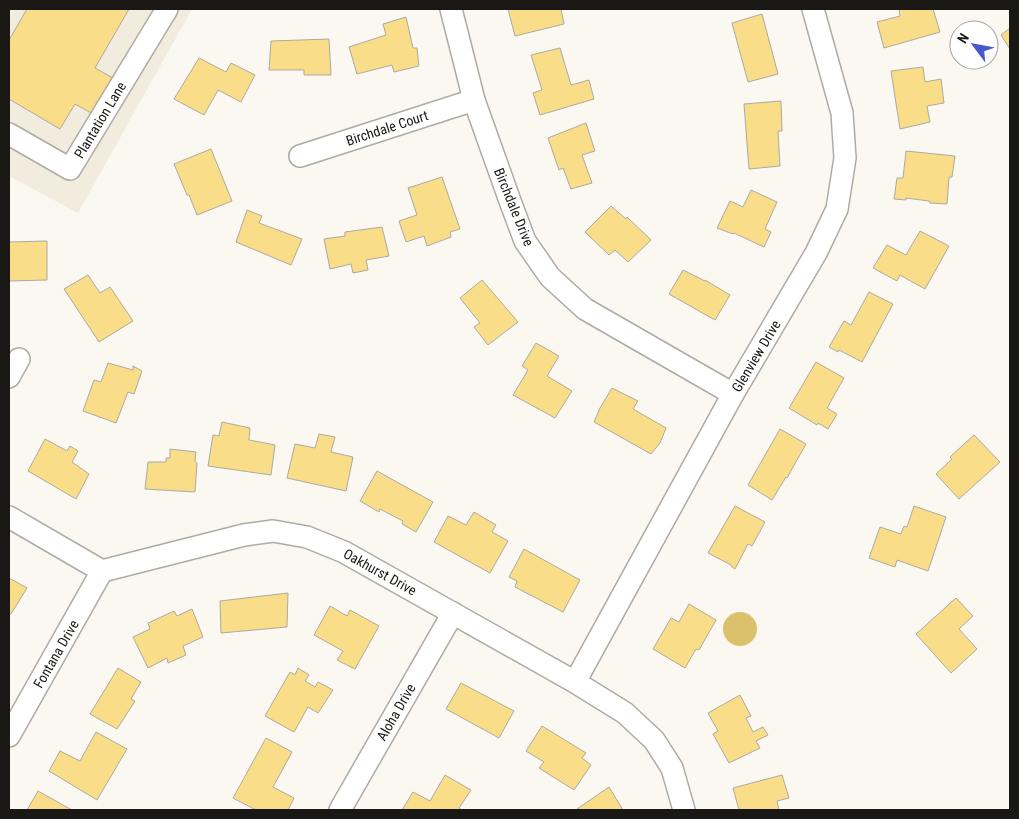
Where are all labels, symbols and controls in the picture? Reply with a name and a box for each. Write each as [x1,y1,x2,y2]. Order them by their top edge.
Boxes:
north arrow [949,20,999,70]
text: N [954,30,972,46]
street label: Plantation Lane [71,78,129,161]
street label: Birchdale Court [344,107,430,149]
street label: Birchdale Drive [491,166,537,249]
street label: Glenview Drive [728,317,784,395]
street label: Oakhurst Drive [341,545,420,599]
street label: Fontana Drive [30,617,82,691]
street label: Aloha Drive [373,680,419,743]

